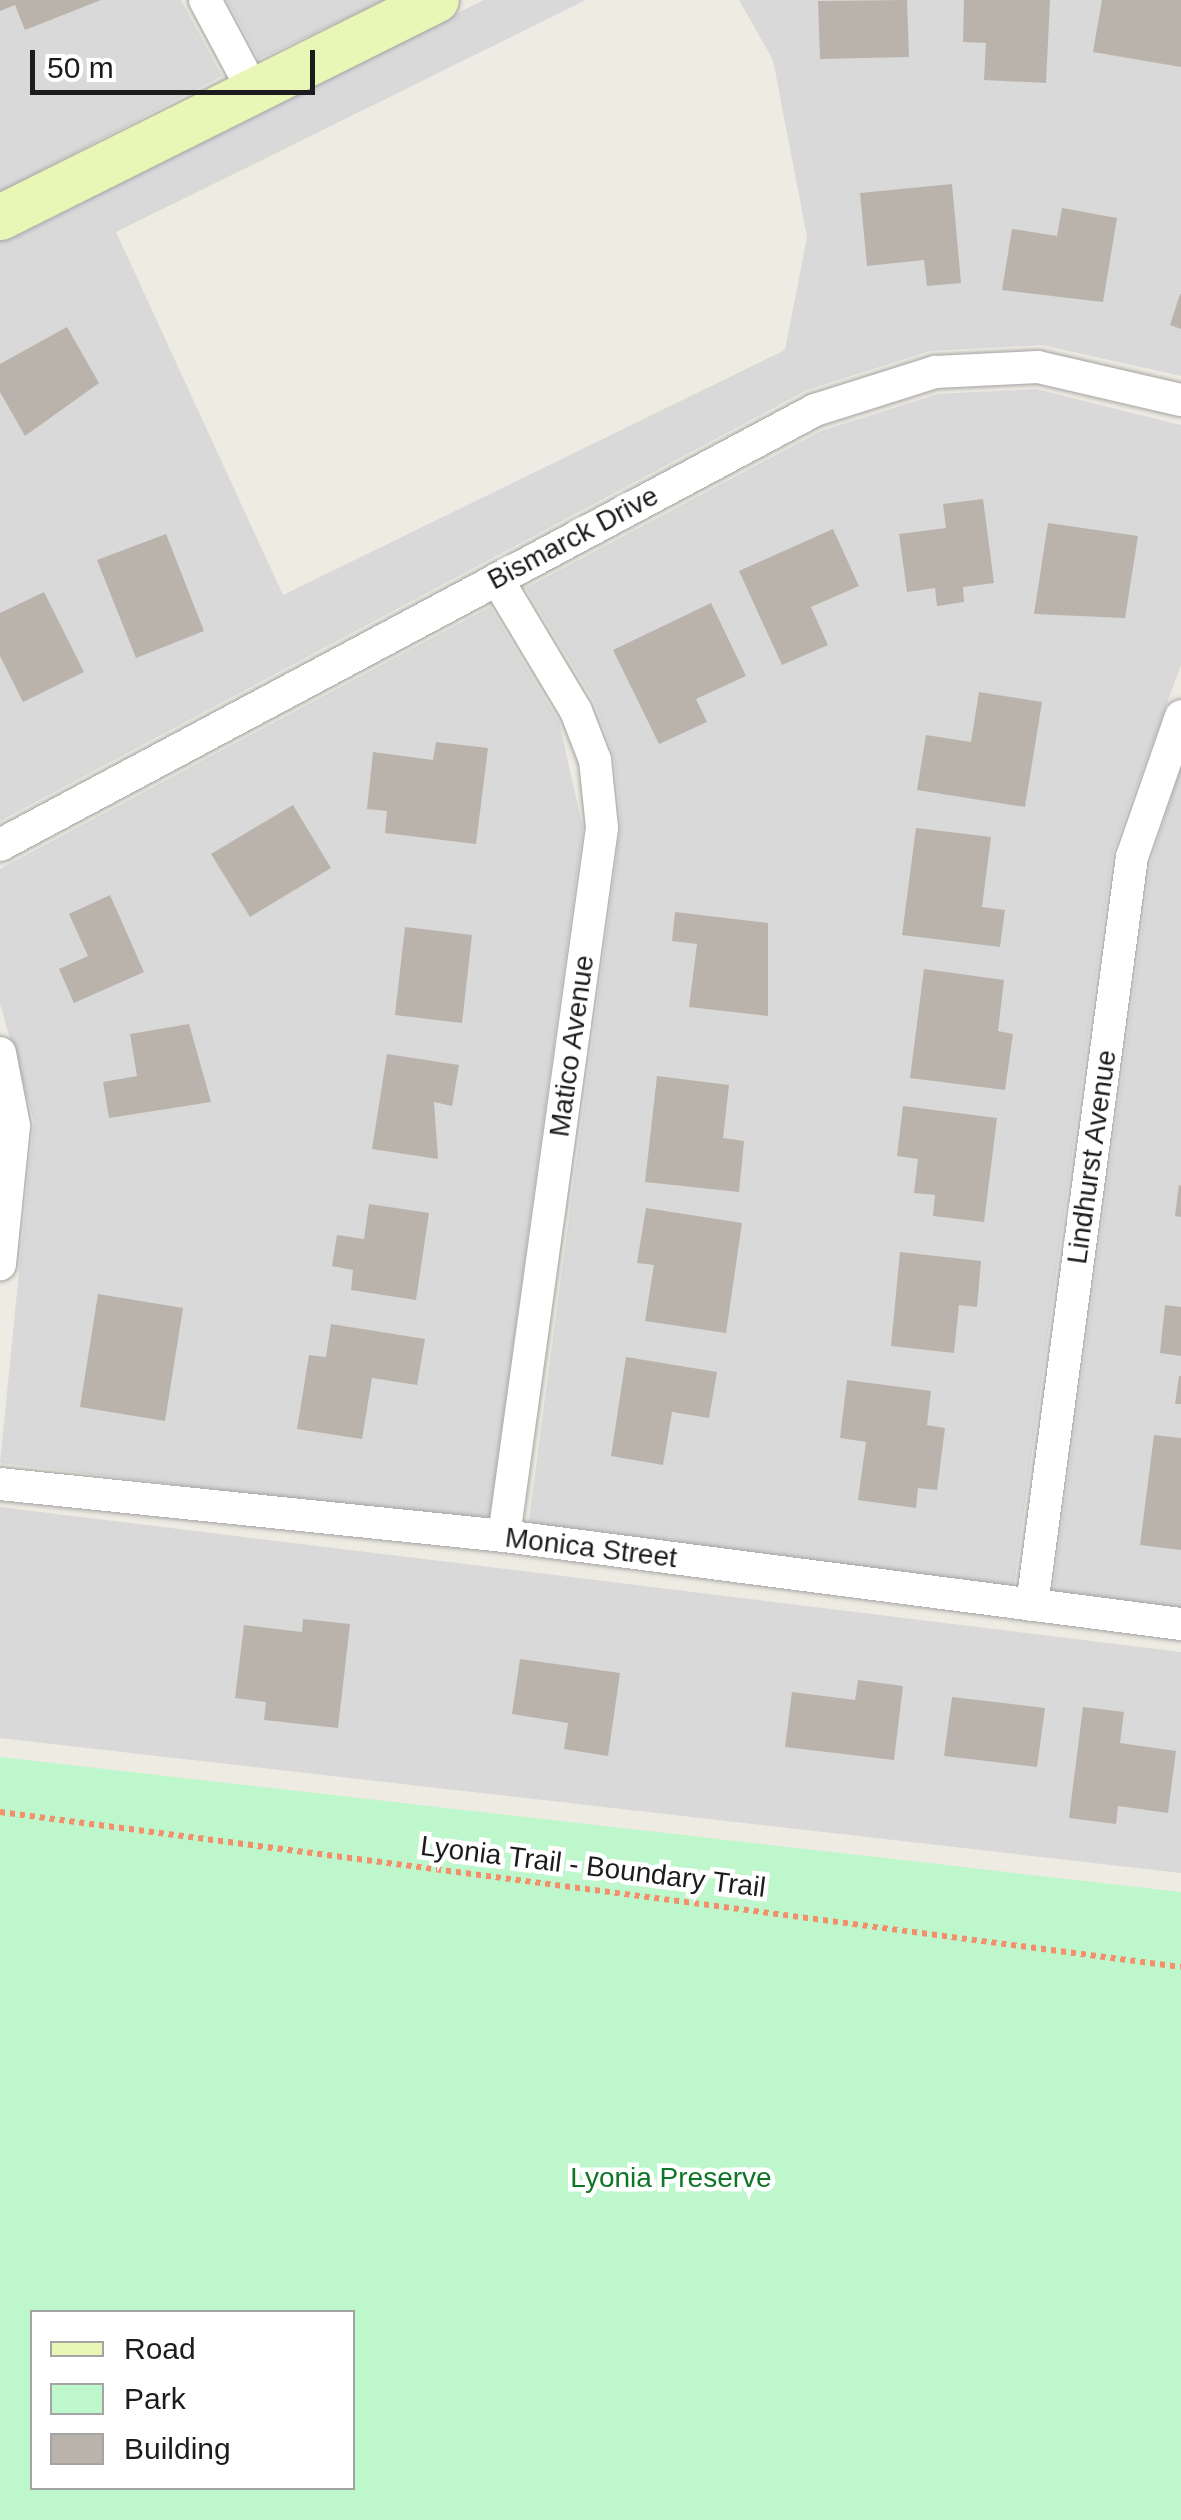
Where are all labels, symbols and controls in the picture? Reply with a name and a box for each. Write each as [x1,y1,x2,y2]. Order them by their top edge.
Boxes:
scale bar [35,30,320,92]
text: 50 m [47,51,114,84]
street label: Bismarck Drive [482,479,664,597]
street label: Matico Avenue [543,952,601,1140]
street label: Lindhurst Avenue [1060,1047,1124,1267]
street label: Monica Street [503,1521,679,1575]
street label: Lyonia Trail - Boundary Trail [418,1829,768,1905]
park label: Lyonia Preserve [570,2161,772,2195]
legend [30,2310,355,2490]
text: Road [124,2332,196,2365]
text: Park [124,2382,186,2415]
text: Building [124,2432,231,2465]

